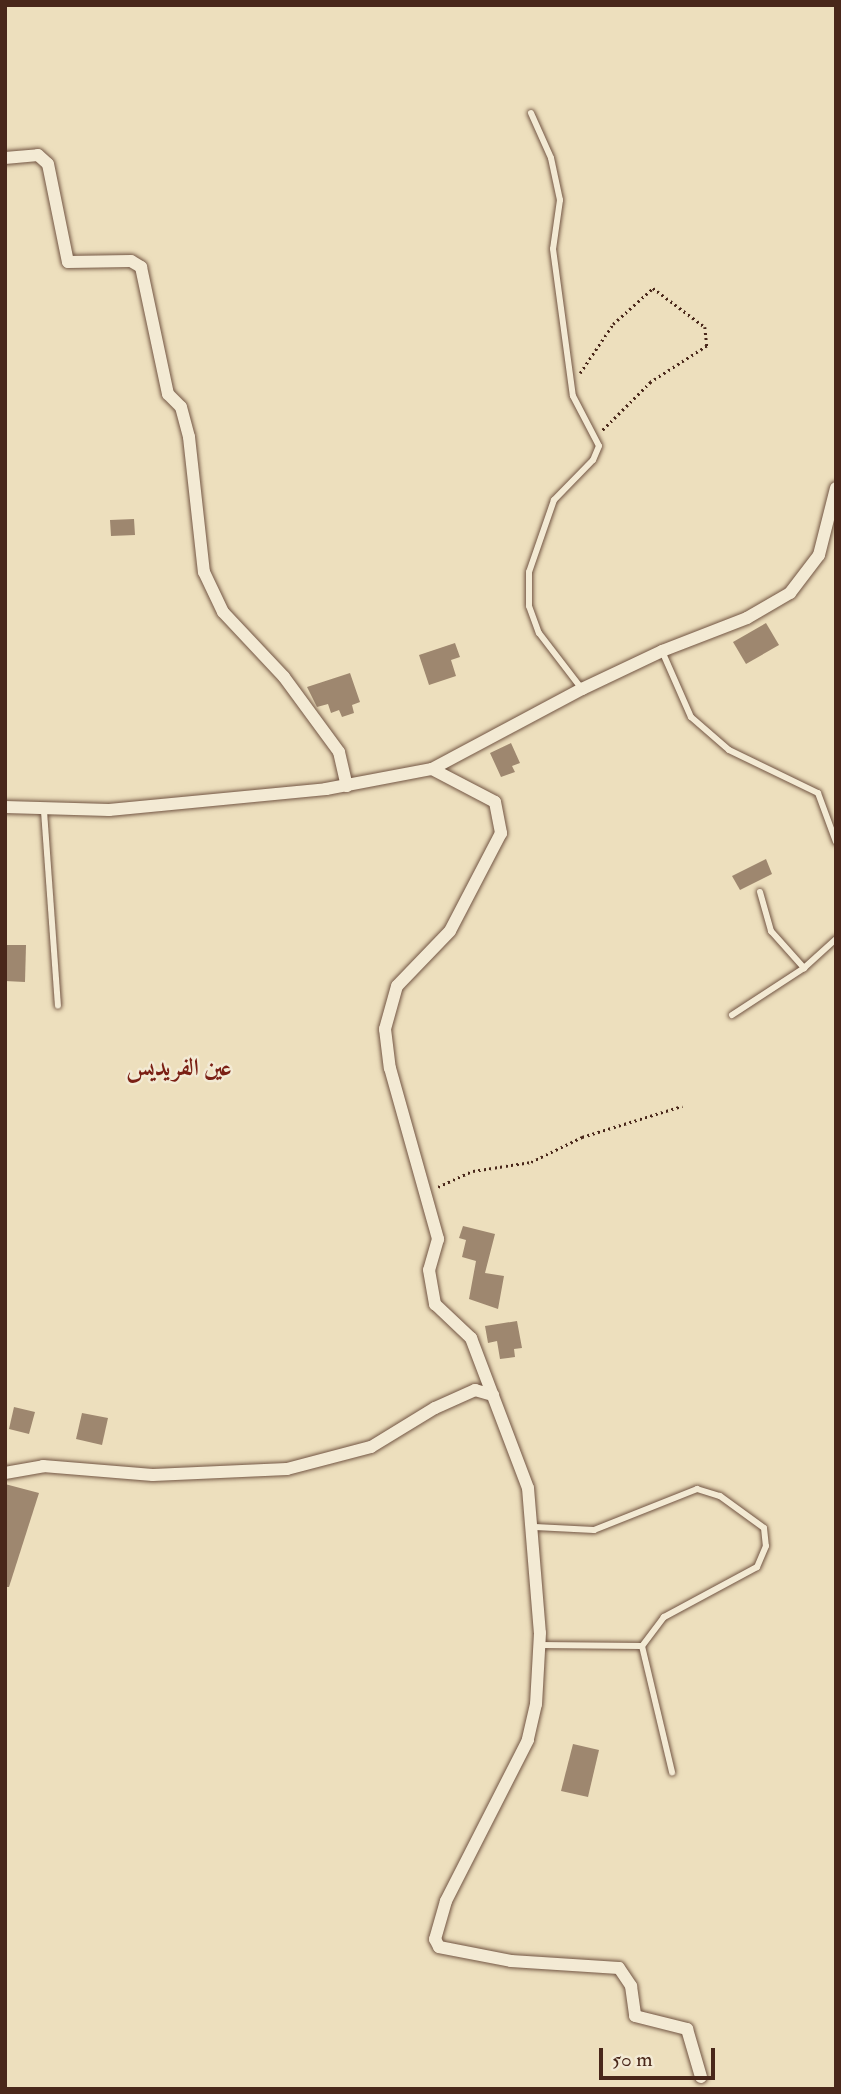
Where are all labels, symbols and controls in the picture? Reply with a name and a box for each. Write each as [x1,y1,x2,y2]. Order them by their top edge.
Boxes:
district label: عين الفريديس [126,1054,232,1082]
scale bar [603,2035,718,2078]
text: 50 m [612,2046,653,2073]

